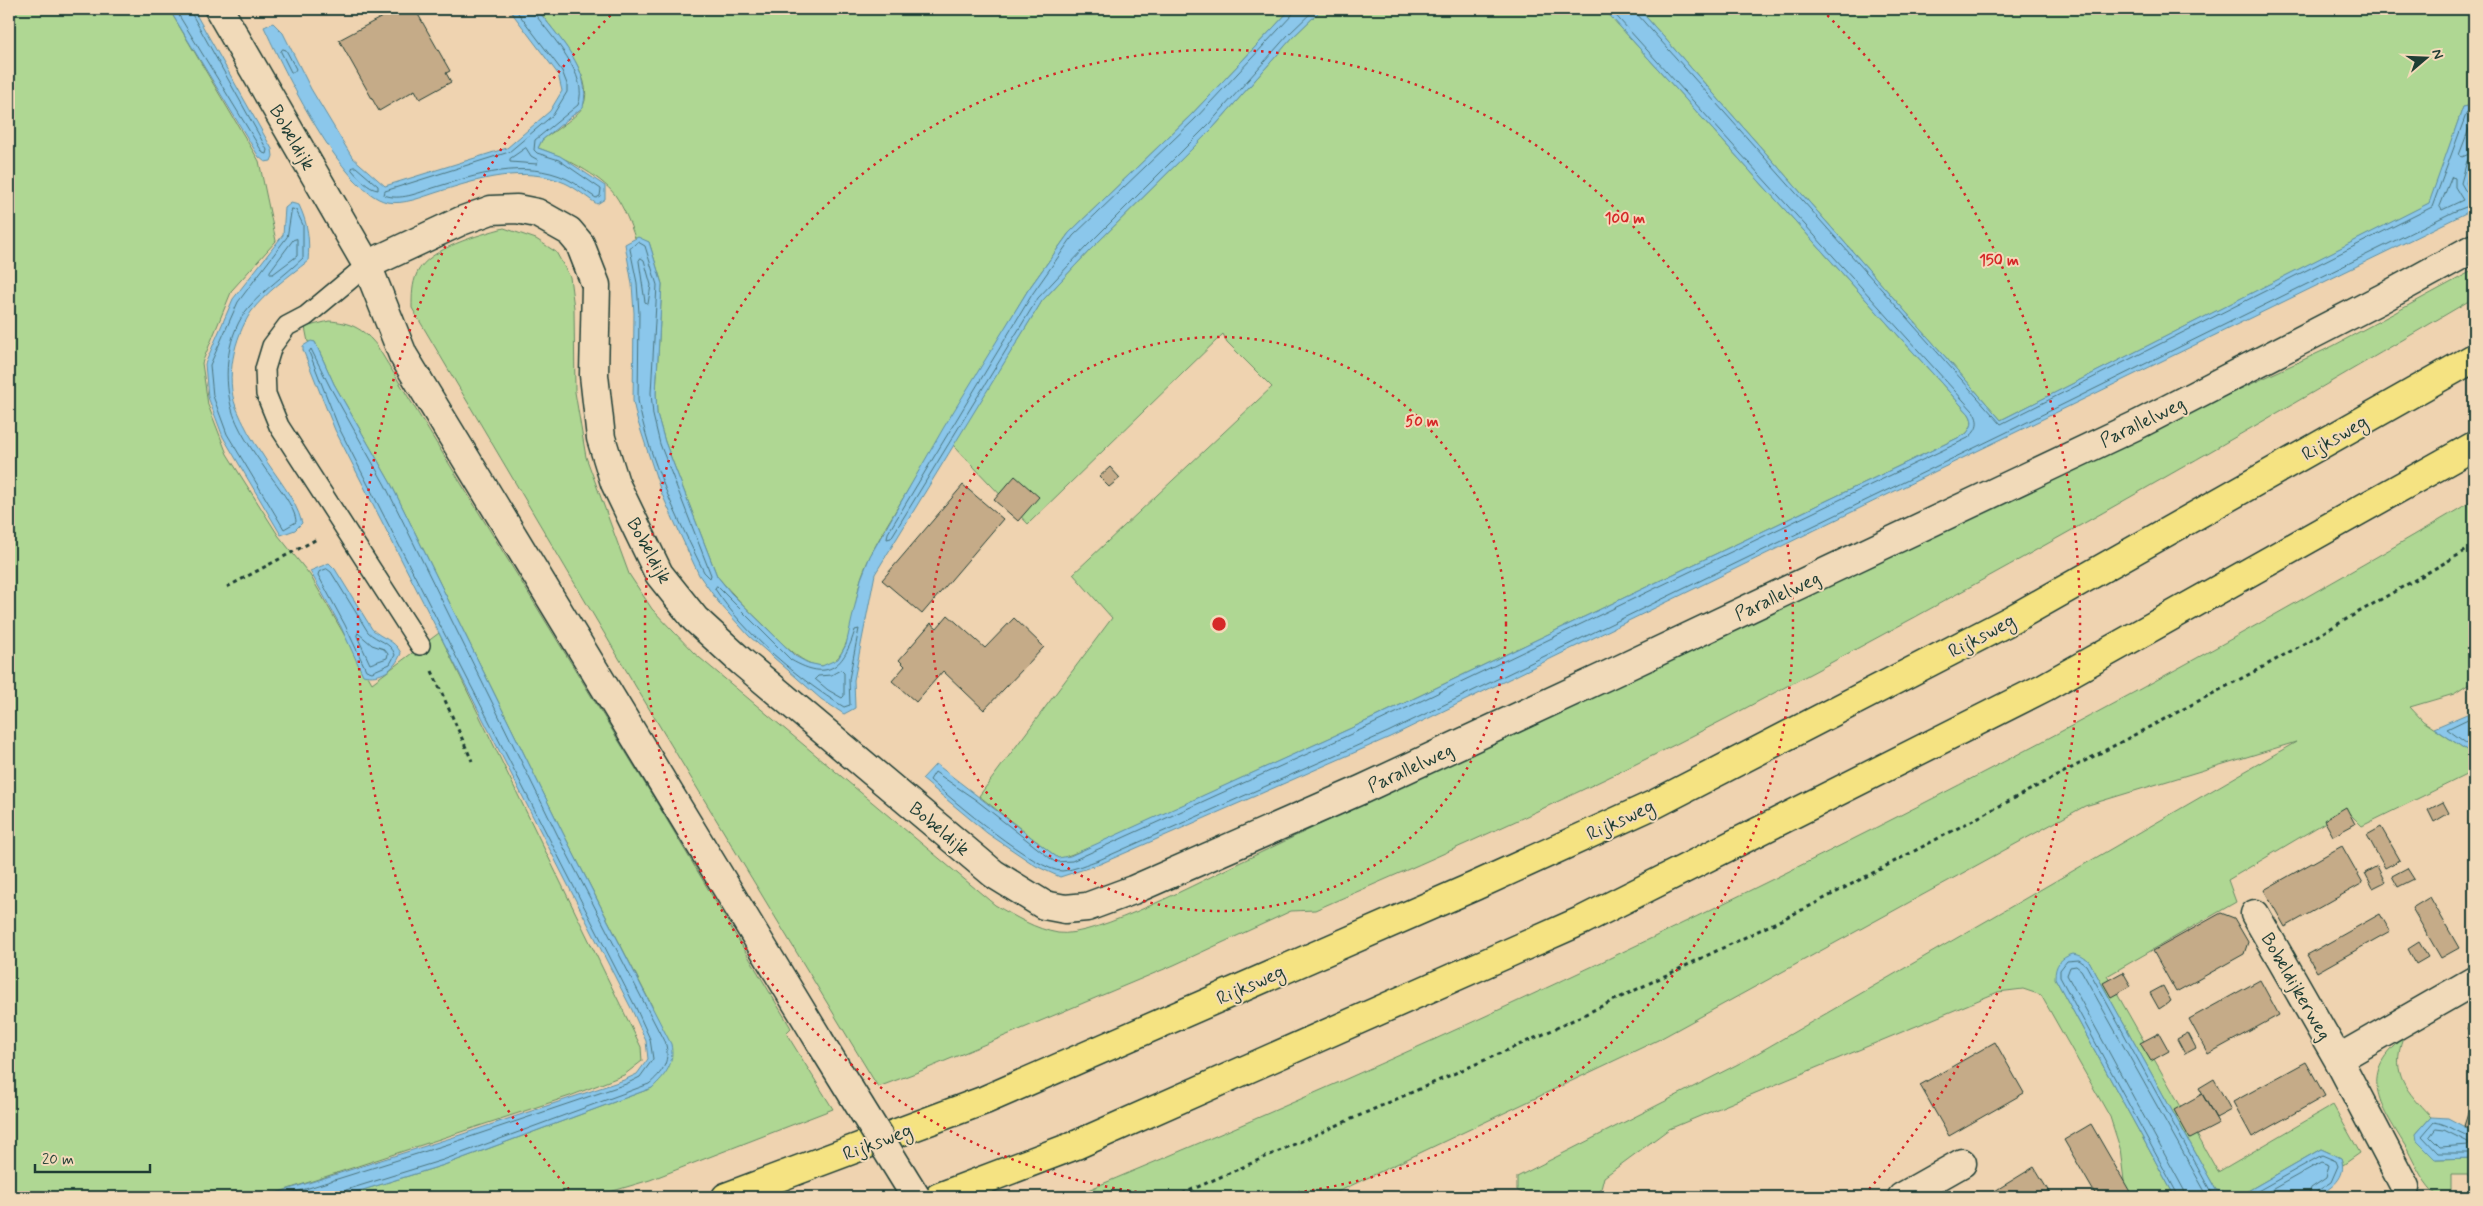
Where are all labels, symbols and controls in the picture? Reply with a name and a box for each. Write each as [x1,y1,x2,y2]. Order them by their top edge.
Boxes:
north arrow [2400,32,2450,82]
text: N [2427,47,2447,61]
street label: Bobeldijk [262,100,321,176]
text: 100 m [1605,209,1645,229]
text: 150 m [1979,251,2019,271]
street label: Parallelweg [2096,391,2190,455]
street label: Rijksweg [2297,409,2373,469]
text: 50 m [1405,412,1439,432]
street label: Bobeldijk [619,513,677,589]
street label: Parallelweg [1731,566,1825,628]
street label: Rijksweg [1944,608,2020,666]
centre of rings [1210,615,1228,633]
street label: Parallelweg [1364,738,1458,800]
street label: Rijksweg [1583,794,1659,849]
street label: Bobeldijk [903,796,975,863]
street label: Bobeldijkerweg [2254,928,2337,1046]
street label: Rijksweg [1213,959,1289,1013]
street label: Rijksweg [839,1118,916,1169]
scale bar [35,1141,150,1173]
text: 20 m [42,1150,74,1170]

